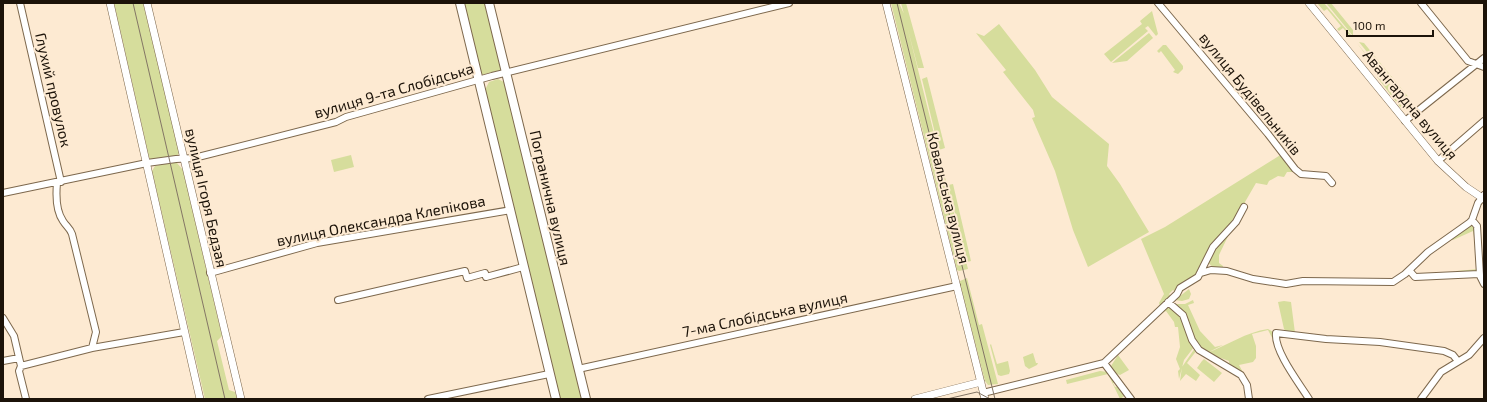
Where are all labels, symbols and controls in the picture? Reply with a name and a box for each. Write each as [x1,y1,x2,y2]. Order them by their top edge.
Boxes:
scale bar [1347,12,1433,38]
text: 100 m [1353,18,1385,32]
street label: вулиця Будівельників [1195,28,1306,159]
street label: Глухий провулок [31,31,76,149]
street label: Авангардна вулиця [1359,46,1462,164]
street label: вулиця 9-та Слобідська [312,59,476,122]
street label: вулиця Ігоря Бедзая [181,126,232,269]
street label: Погранична вулиця [526,128,575,267]
street label: Ковальська вулиця [923,130,974,266]
street label: вулиця Олександра Клепікова [275,191,487,250]
street label: 7-ма Слобідська вулиця [681,288,849,341]

